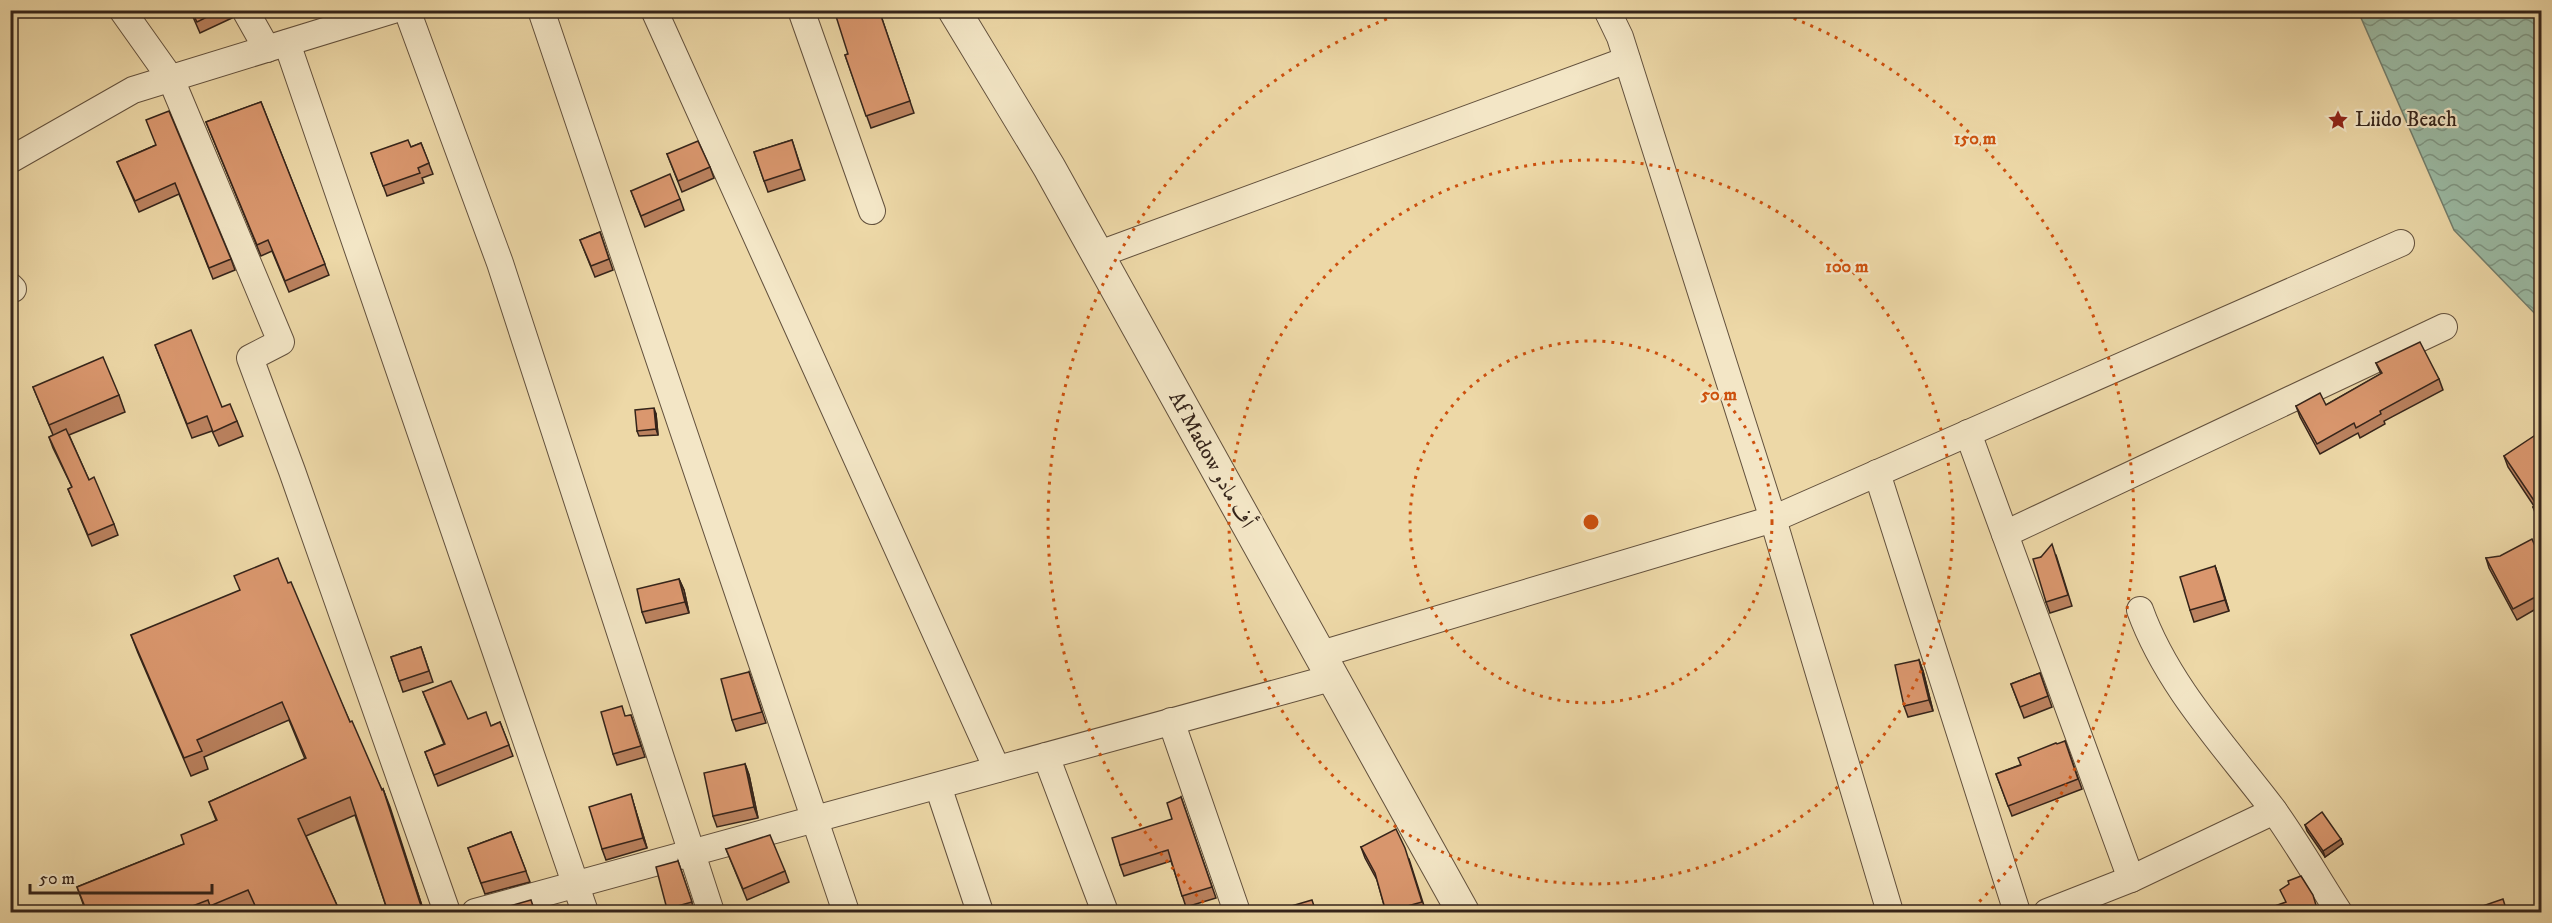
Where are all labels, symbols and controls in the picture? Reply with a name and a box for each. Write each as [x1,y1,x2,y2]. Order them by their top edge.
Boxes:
place label: Liido Beach [2355,107,2457,133]
place icon: Liido Beach [2326,108,2350,132]
text: 150 m [1954,128,1997,150]
text: 100 m [1825,256,1869,278]
text: 50 m [1700,384,1737,406]
street label: Af Madow أف مادو [1163,386,1262,533]
centre of rings [1581,512,1601,532]
scale bar [30,857,212,895]
text: 50 m [39,868,75,890]

